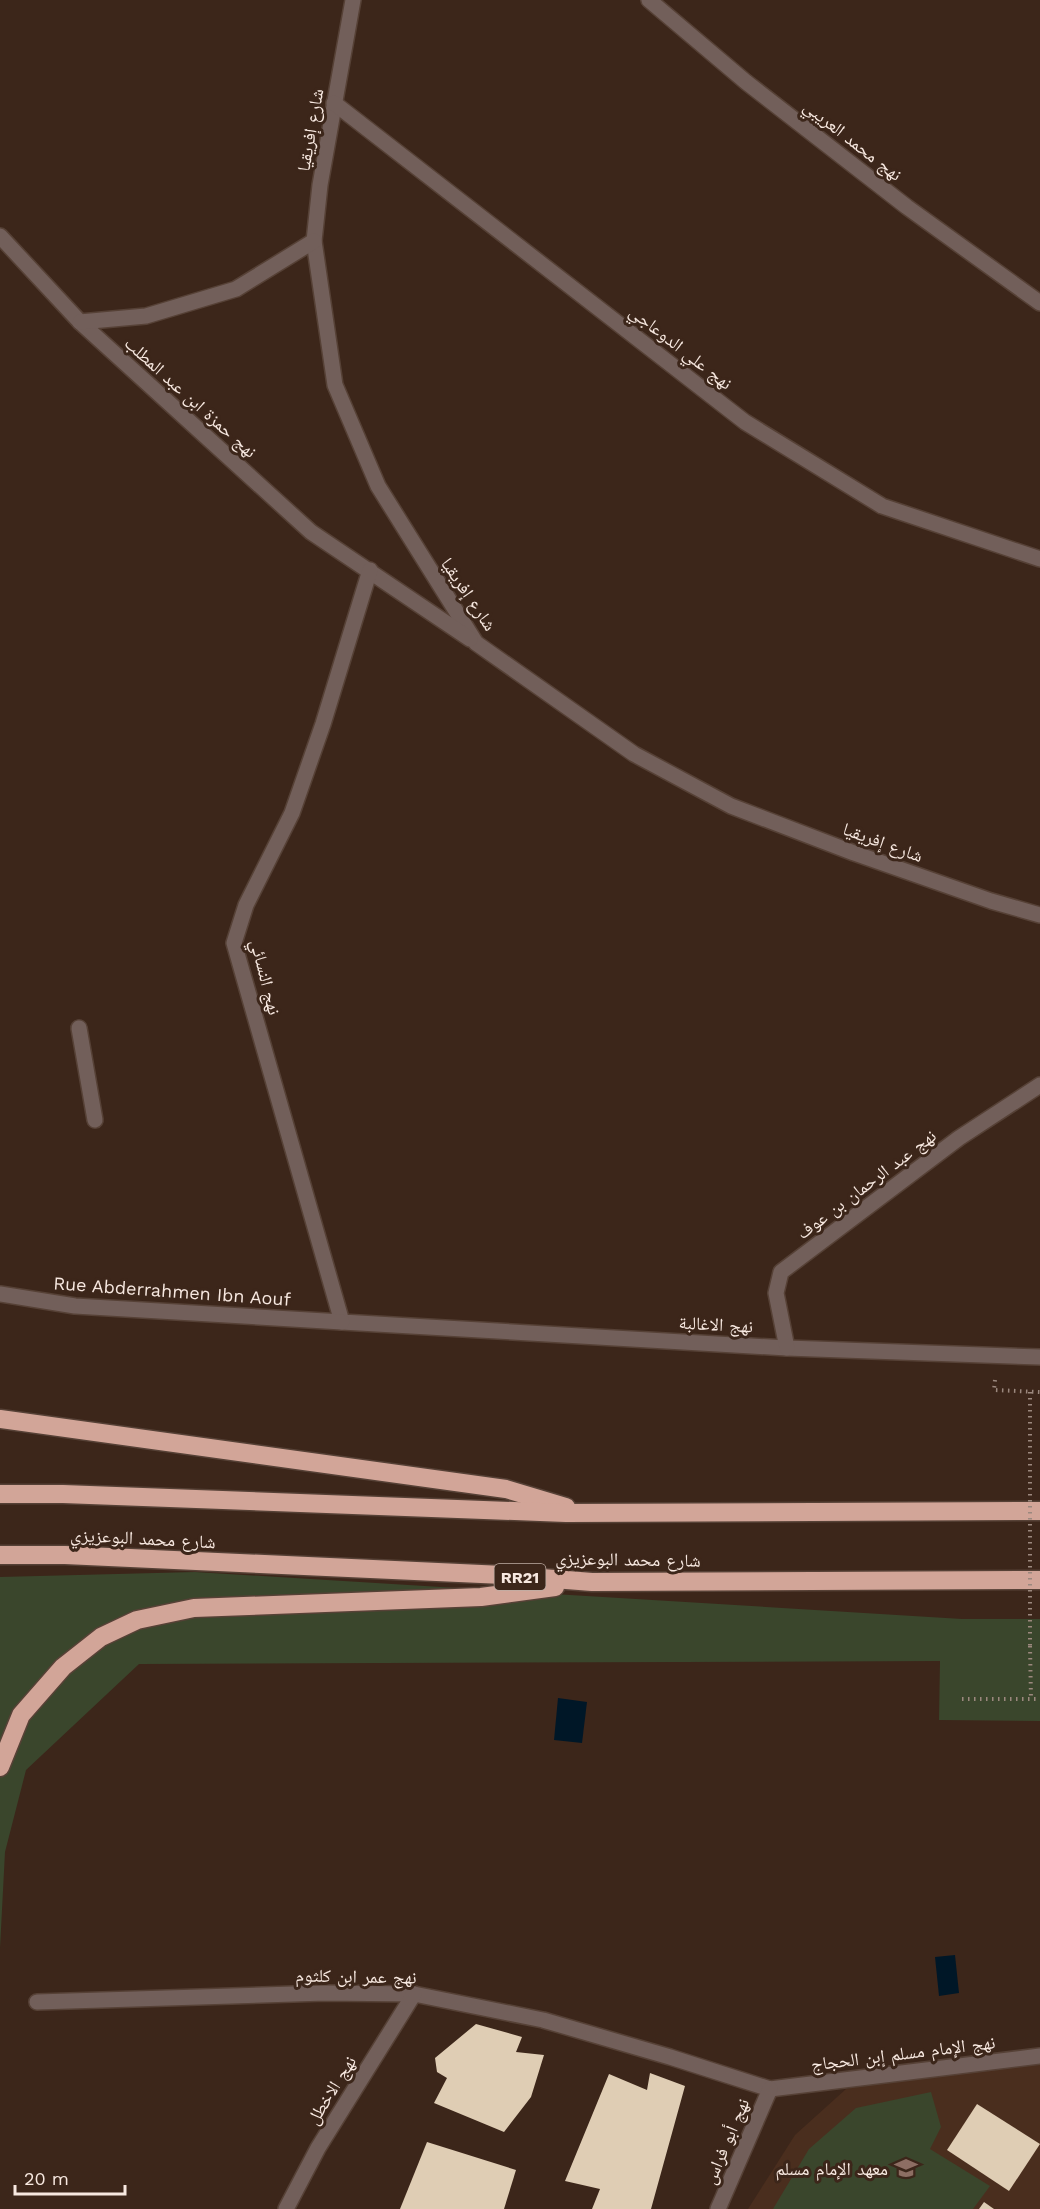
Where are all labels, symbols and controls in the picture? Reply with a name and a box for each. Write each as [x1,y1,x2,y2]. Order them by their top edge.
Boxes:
street label: شارع إفريقيا [292,87,329,173]
street label: نهج محمد العريبي [797,95,906,188]
street label: نهج علي الدوعاجي [623,300,737,397]
street label: نهج حمزة ابن عبد المطلب [119,332,261,463]
street label: شارع إفريقيا [435,553,501,636]
street label: شارع إفريقيا [839,818,926,868]
street label: نهج النسائي [242,937,286,1018]
street label: نهج عبد الرحمان بن عوف [792,1125,941,1245]
street label: Rue Abderrahmen Ibn Aouf [53,1272,291,1310]
street label: نهج الاغالبة [678,1312,754,1338]
street label: شارع محمد البوعزيزي [70,1524,216,1557]
street label: شارع محمد البوعزيزي [555,1547,701,1575]
road number: RR21 [494,1564,546,1590]
street label: نهج عمر ابن كلثوم [295,1964,417,1990]
street label: نهج اﻹمام مسلم إبن الحجاج [810,2031,997,2077]
street label: نهج الاخطل [302,2052,362,2129]
street label: نهج أبو فراس [699,2095,755,2188]
school or university icon: معهد الإمام مسلم [893,2155,919,2181]
scale bar [15,2158,124,2196]
place label: معهد الإمام مسلم [775,2158,888,2181]
text: 20 m [24,2168,69,2189]

